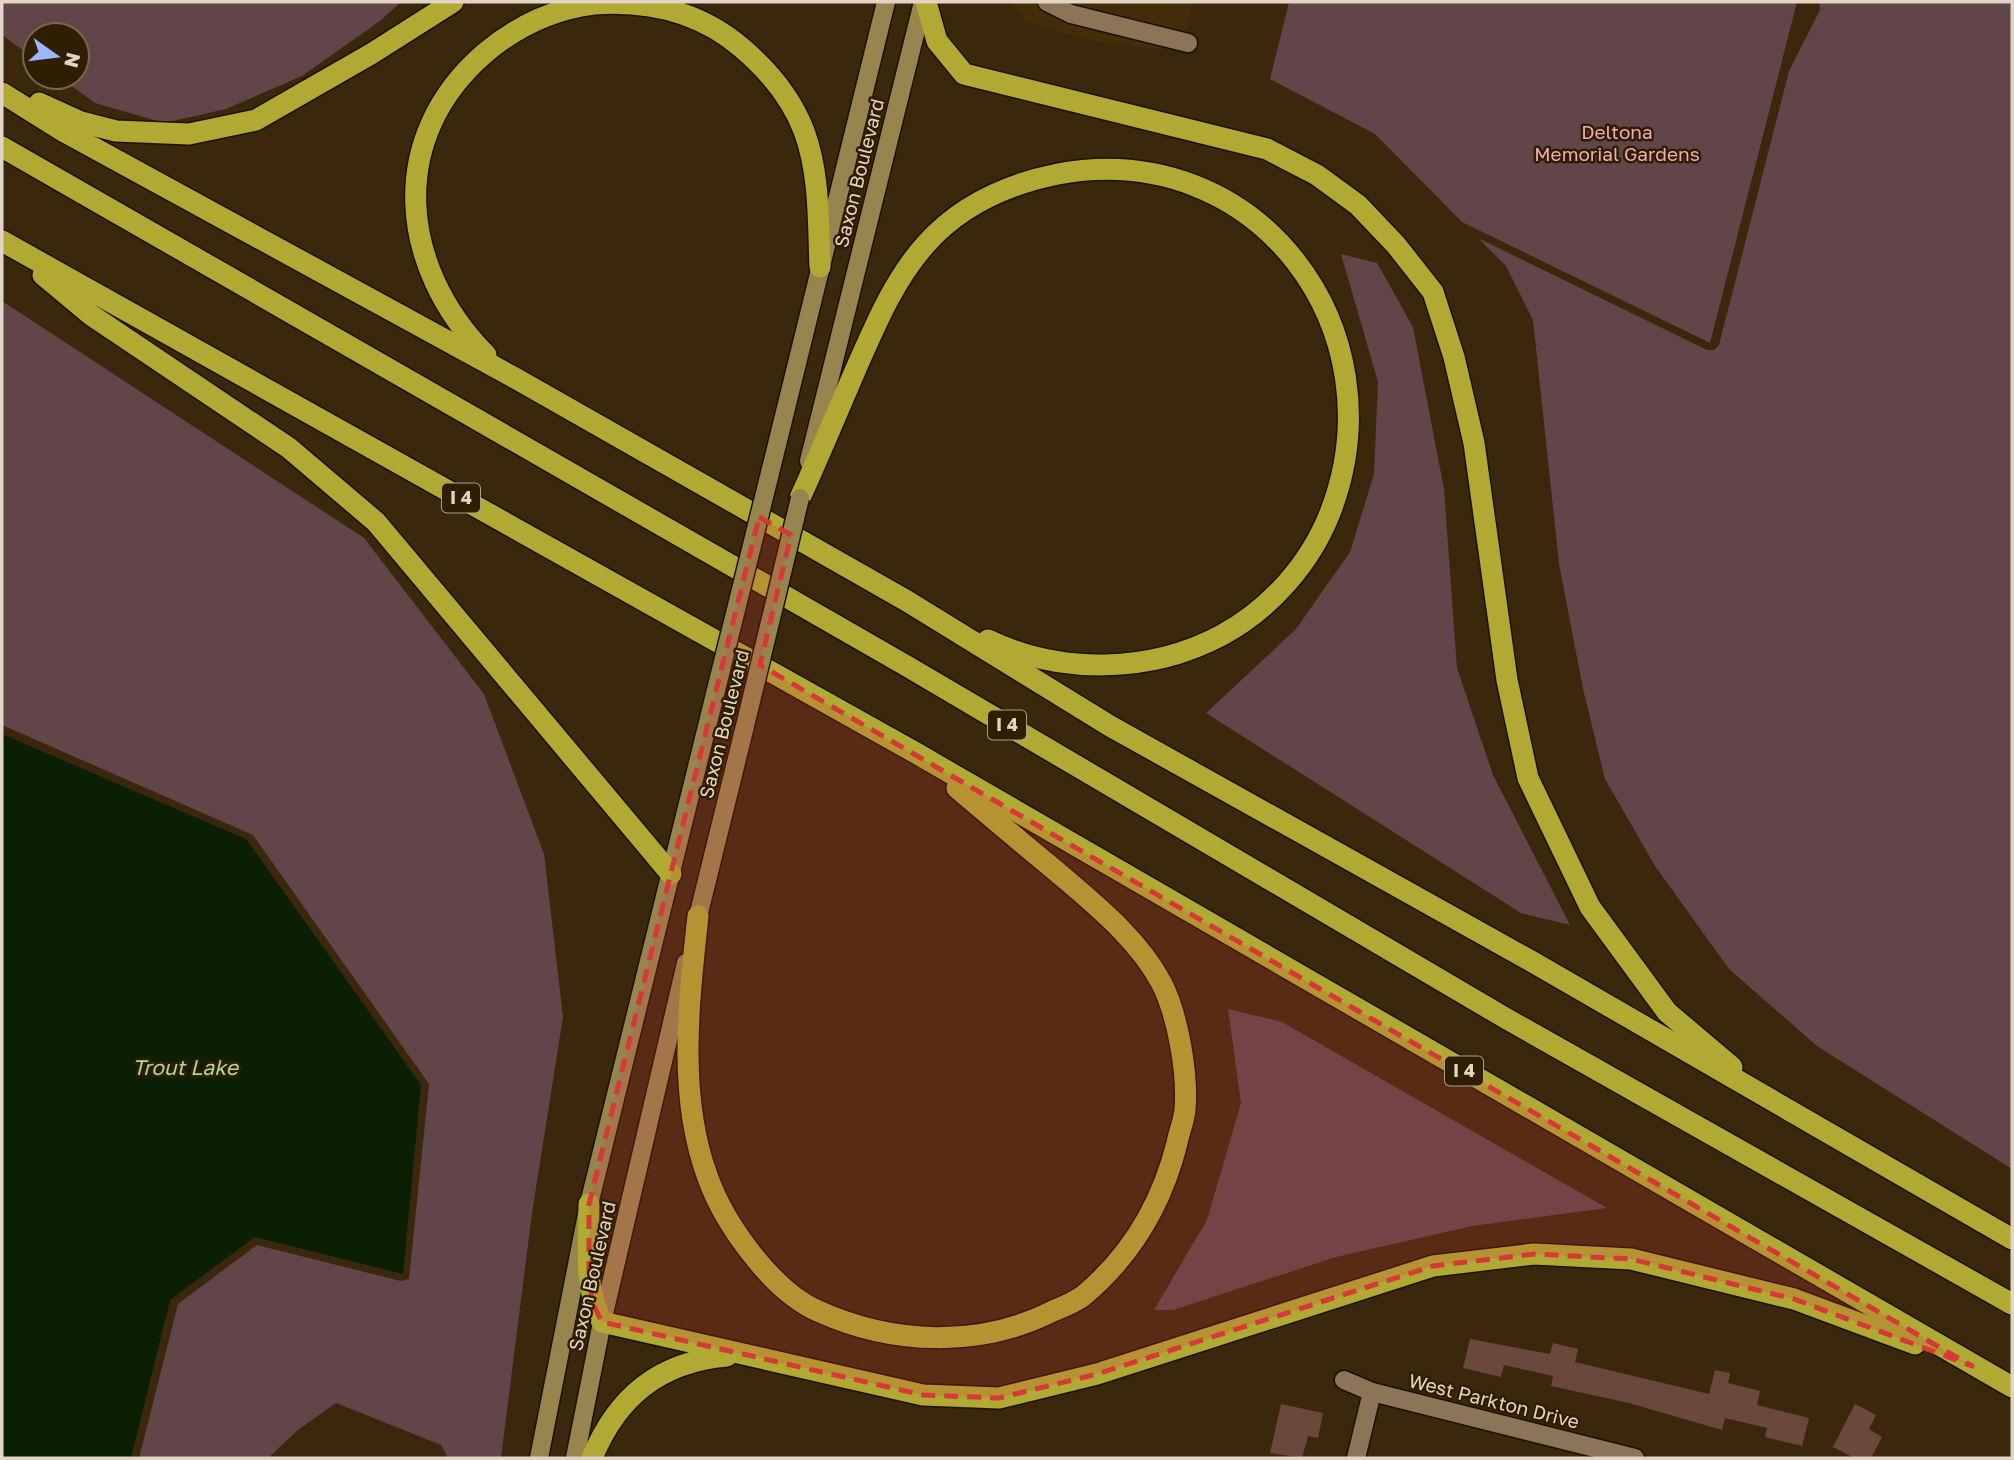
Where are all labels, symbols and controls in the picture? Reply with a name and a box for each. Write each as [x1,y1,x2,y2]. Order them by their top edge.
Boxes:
north arrow [21,21,91,91]
text: N [60,50,86,70]
street label: Saxon Boulevard [829,96,888,250]
park label: Deltona Memorial Gardens [1534,120,1700,165]
road number: I 4 [442,484,480,512]
street label: Saxon Boulevard [694,647,753,801]
road number: I 4 [988,710,1026,740]
water label: Trout Lake [132,1054,240,1080]
road number: I 4 [1445,1056,1483,1086]
street label: Saxon Boulevard [563,1199,620,1353]
street label: West Parkton Drive [1406,1368,1582,1433]

